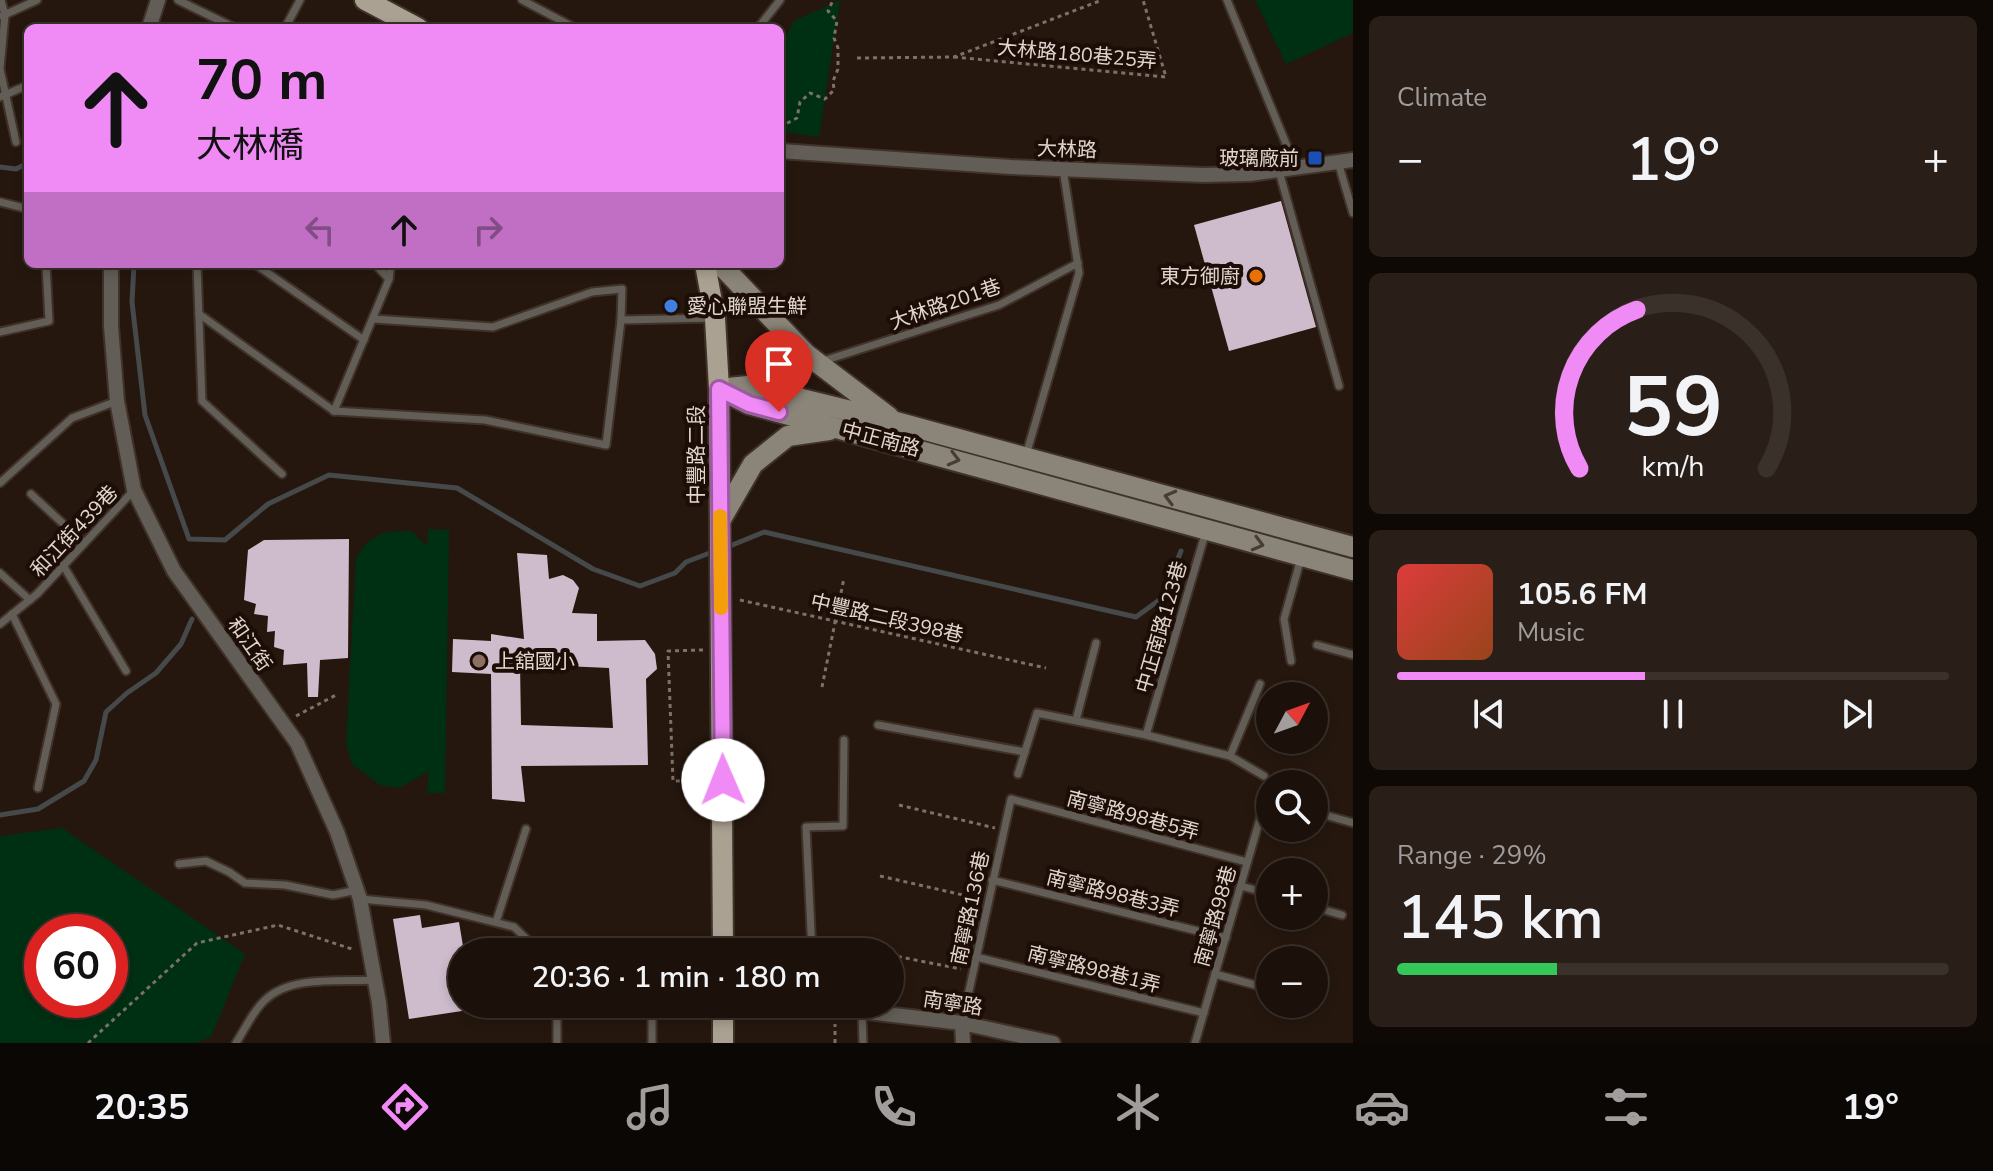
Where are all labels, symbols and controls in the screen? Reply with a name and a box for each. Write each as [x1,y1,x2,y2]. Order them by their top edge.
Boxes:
street label: 大林路180巷25弄 [996,34,1158,75]
text: 70 m [196,42,327,119]
icon: ahead [64,56,168,160]
text: Climate [1397,80,1487,115]
text: 19° [1626,119,1720,201]
text: 大林橋 [196,121,304,170]
text: − [1397,130,1423,190]
text: + [1923,130,1949,190]
street label: 大林路 [1037,135,1097,164]
place label: 玻璃廠前 [1219,145,1299,172]
marker: 玻璃廠前 [1306,149,1324,167]
icon: left [298,208,342,252]
icon: ahead [382,208,426,252]
icon: right [466,208,510,252]
place label: 東方御廚 [1160,263,1240,290]
marker: 東方御廚 [1247,267,1265,285]
street label: 大林路201巷 [886,273,1004,336]
place label: 愛心聯盟生鮮 [687,293,807,320]
marker: 愛心聯盟生鮮 [662,297,680,315]
pin [745,330,813,412]
icon: arrive [757,342,801,386]
text: 59 [1623,351,1723,464]
street label: 中豐路二段 [683,405,710,505]
street label: 中正南路 [839,416,923,463]
text: km/h [1642,447,1704,486]
one-way arrow [946,450,960,467]
street label: 和江街439巷 [25,480,124,583]
one-way arrow [1163,490,1177,506]
one-way arrow [1251,534,1265,551]
street label: 中正南路123巷 [1130,558,1193,696]
text: 105.6 FM [1517,574,1647,615]
street label: 中豐路二段398巷 [808,588,966,649]
street label: 和江街 [221,612,278,677]
text: Music [1517,615,1584,650]
place label: 上舘國小 [495,648,575,675]
marker: 上舘國小 [470,652,488,670]
north arrow [1256,682,1328,754]
map controls [1256,682,1328,1018]
icon: previous [1467,692,1511,736]
icon: pause [1651,692,1695,736]
icon: next [1835,692,1879,736]
position arrow [681,738,765,822]
button: search [1256,770,1328,842]
street label: 南寧路98巷5弄 [1064,785,1202,846]
text: Range · 29% [1397,838,1547,873]
street label: 南寧路136巷 [945,849,996,968]
button: + [1256,858,1328,930]
street label: 南寧路98巷 [1188,862,1243,970]
street label: 南寧路98巷3弄 [1044,864,1182,923]
text: 145 km [1397,877,1604,959]
speed limit sign: 60 [24,914,128,1018]
street label: 南寧路98巷1弄 [1025,940,1163,999]
button: − [1256,946,1328,1018]
text: 20:36 · 1 min · 180 m [531,957,821,998]
street label: 南寧路 [921,985,985,1022]
icon: directions [377,1079,433,1135]
icon: music [622,1079,678,1135]
icon: phone [866,1079,922,1135]
icon: climate [1110,1079,1166,1135]
icon: car [1354,1079,1410,1135]
icon: filters [1598,1079,1654,1135]
text: 20:35 [94,1083,189,1132]
text: 19° [1842,1083,1899,1132]

